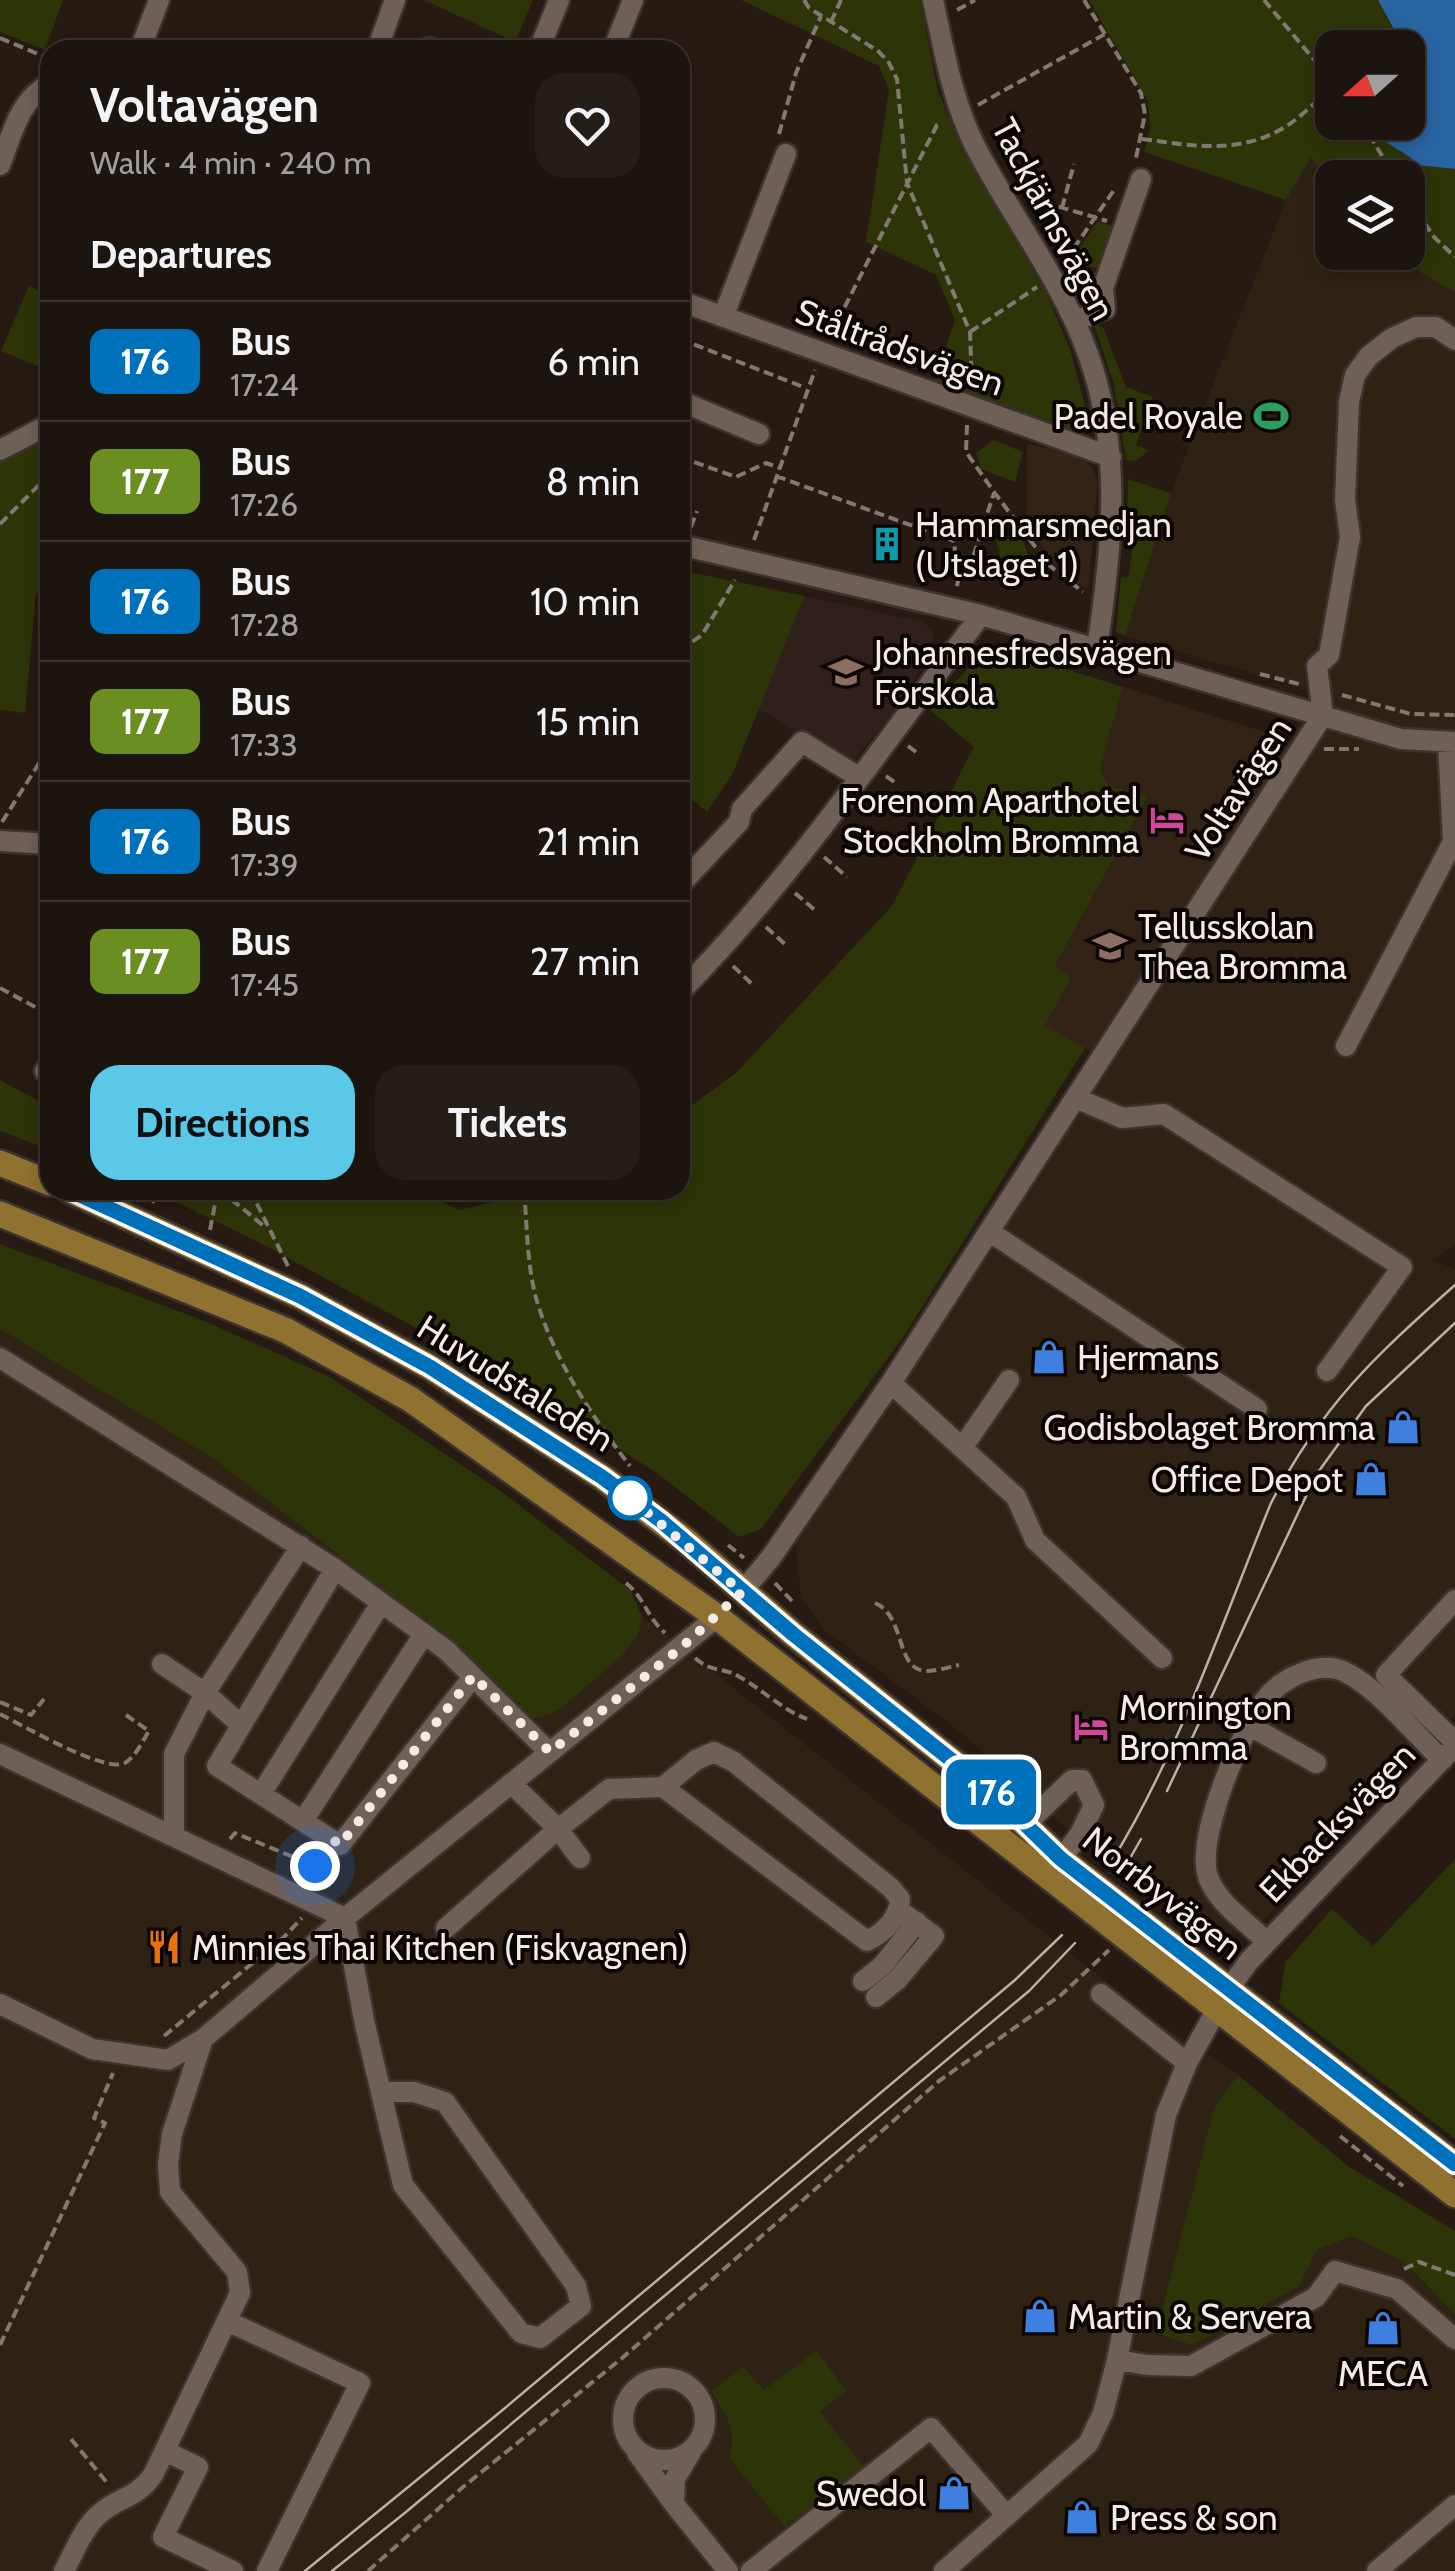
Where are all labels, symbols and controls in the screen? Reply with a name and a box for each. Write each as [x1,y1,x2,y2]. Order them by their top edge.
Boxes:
north arrow [1315,30,1425,140]
map controls [1315,30,1425,270]
button: heart [535,73,640,178]
text: Voltavägen [90,76,319,134]
street label: Tackjärnsvägen [983,110,1125,328]
text: Walk · 4 min · 240 m [90,143,372,182]
button: layers [1315,160,1425,270]
text: Departures [90,231,272,278]
street label: Ståltrådsvägen [790,289,1010,405]
text: Bus [230,318,291,365]
text: 6 min [547,338,640,385]
text: 176 [120,340,170,383]
text: 17:24 [230,365,298,404]
place label: Padel Royale [1054,395,1243,438]
sports icon: Padel Royale [1252,397,1290,435]
text: Bus [230,438,291,485]
text: 8 min [546,458,640,505]
text: 177 [121,460,169,503]
text: 17:26 [230,485,298,524]
place label: Hammarsmedjan (Utslaget 1) [915,503,1172,586]
building icon: Hammarsmedjan (Utslaget 1) [868,525,906,563]
text: Bus [230,558,291,605]
text: 10 min [530,578,640,625]
text: 176 [120,580,170,623]
text: 17:28 [230,605,299,644]
place label: Johannesfredsvägen Förskola [873,631,1172,714]
school or university icon: Johannesfredsvägen Förskola [827,653,865,691]
text: Bus [230,678,291,725]
text: 15 min [536,698,640,745]
text: 177 [121,700,169,743]
street label: Voltavägen [1176,709,1300,869]
text: 17:33 [230,725,298,764]
place label: Forenom Aparthotel Stockholm Bromma [841,779,1140,862]
text: Bus [230,798,291,845]
hotel icon: Forenom Aparthotel Stockholm Bromma [1148,801,1186,839]
text: 21 min [537,818,640,865]
text: 176 [120,820,170,863]
text: 17:39 [230,845,299,884]
place label: Tellusskolan Thea Bromma [1138,905,1347,988]
text: Bus [230,918,291,965]
school or university icon: Tellusskolan Thea Bromma [1091,927,1129,965]
text: 27 min [530,938,640,985]
text: 177 [121,940,169,983]
text: 17:45 [230,965,299,1004]
button: Directions [90,1065,355,1180]
button: Tickets [375,1065,640,1180]
street label: Huvudstaleden [410,1306,622,1460]
place label: Hjermans [1077,1336,1219,1379]
shop icon: Hjermans [1030,1338,1068,1376]
place label: Godisbolaget Bromma [1044,1406,1375,1449]
shop icon: Godisbolaget Bromma [1384,1408,1422,1446]
place label: Office Depot [1151,1458,1343,1501]
shop icon: Office Depot [1352,1460,1390,1498]
unlabelled marker [609,1477,651,1519]
place label: Mornington Bromma [1119,1686,1292,1769]
hotel icon: Mornington Bromma [1072,1708,1110,1746]
street label: Ekbacksvägen [1250,1733,1424,1911]
line badge: 176 [934,1760,1048,1824]
text: 176 [966,1771,1016,1814]
street label: Norrbyvägen [1075,1817,1251,1969]
your location [290,1841,340,1891]
place label: Minnies Thai Kitchen (Fiskvagnen) [192,1926,688,1969]
restaurant icon: Minnies Thai Kitchen (Fiskvagnen) [145,1928,183,1966]
place label: Martin & Servera [1068,2295,1312,2338]
shop icon: Martin & Servera [1021,2297,1059,2335]
shop icon: MECA [1364,2309,1402,2347]
place label: MECA [1338,2352,1429,2395]
place label: Swedol [816,2472,927,2515]
shop icon: Swedol [935,2474,973,2512]
place label: Press & son [1110,2496,1278,2539]
shop icon: Press & son [1063,2498,1101,2536]

